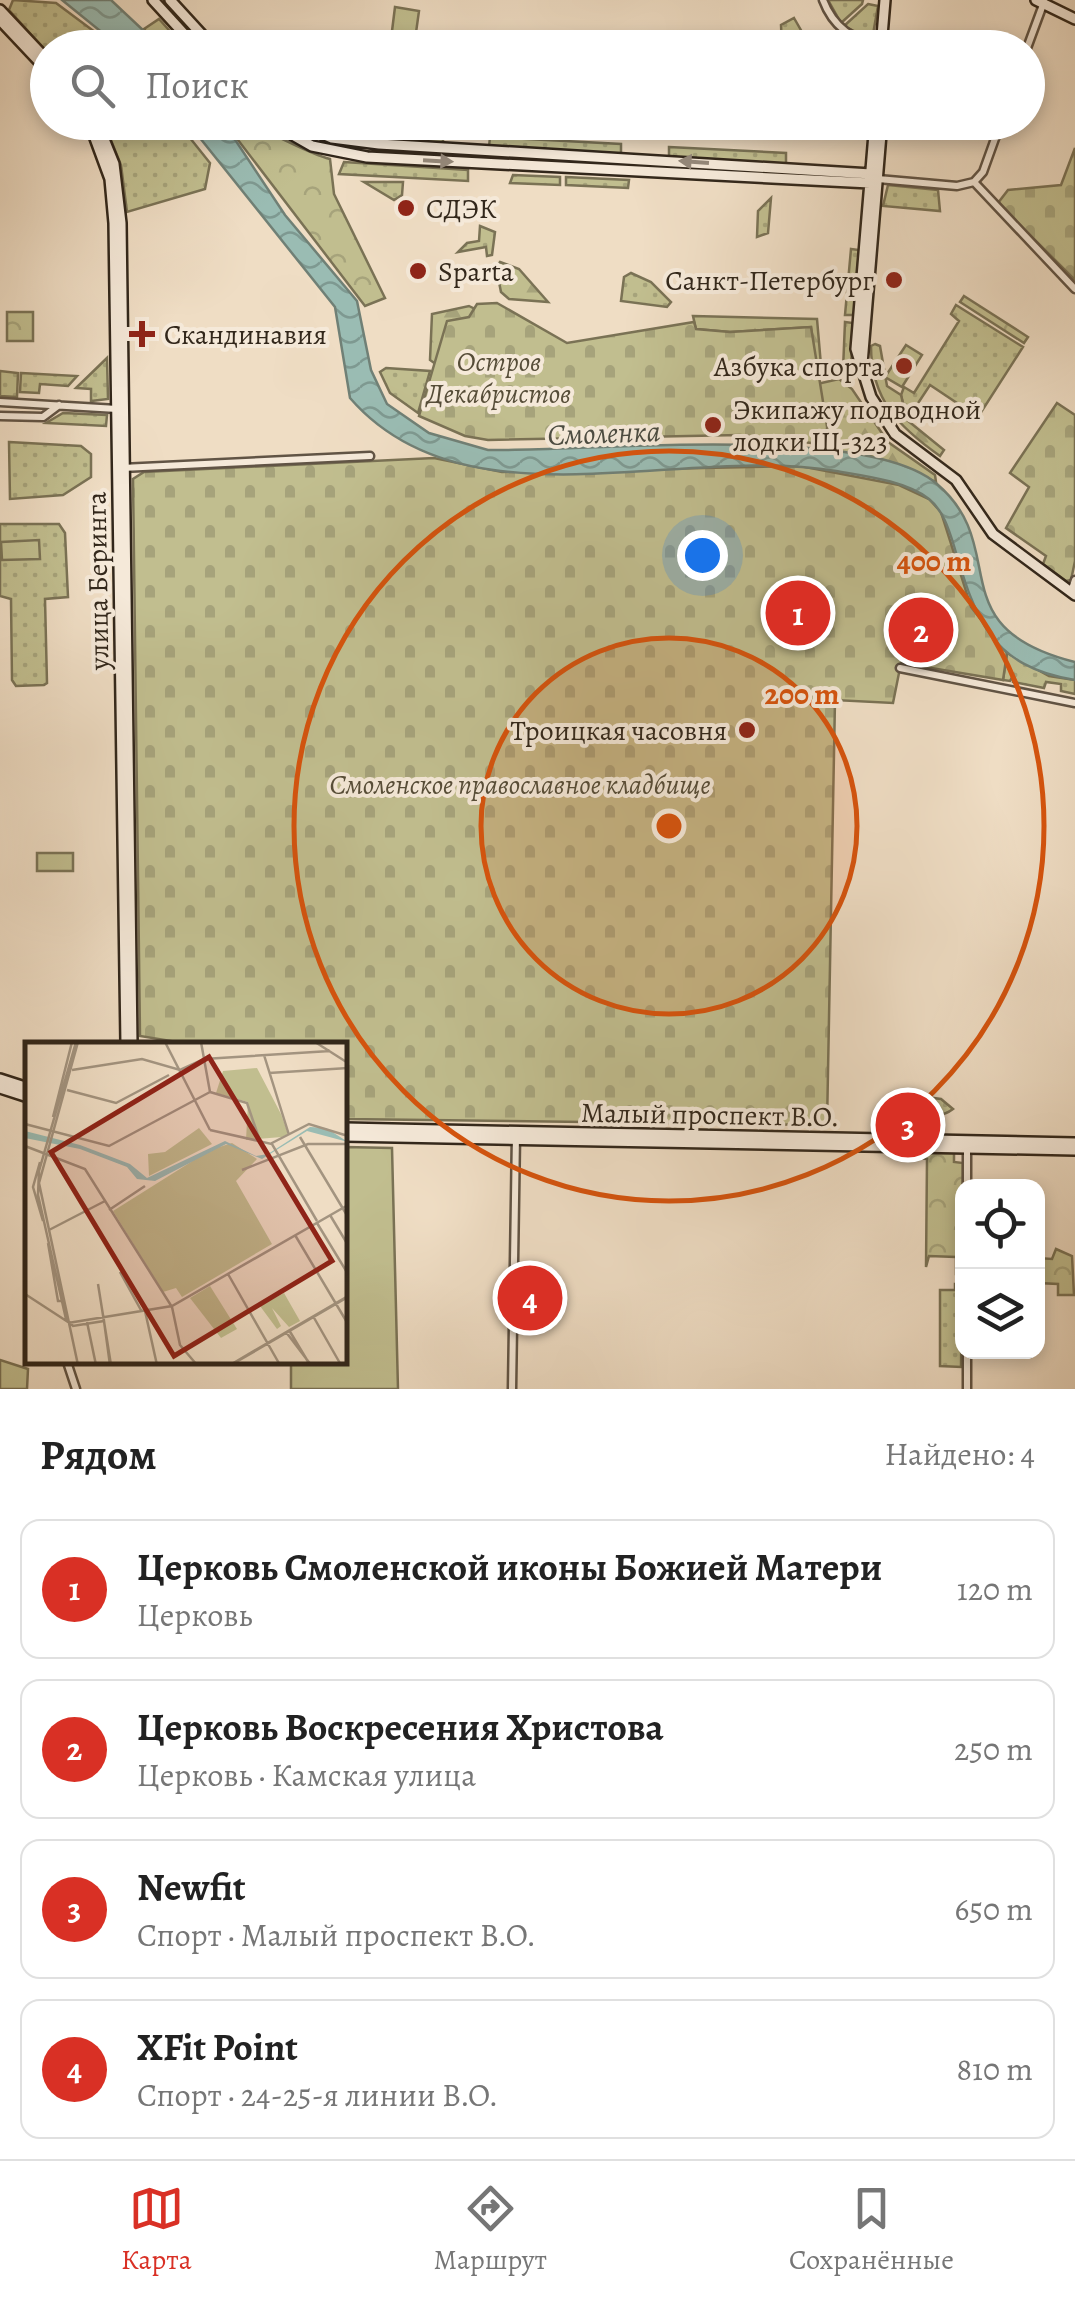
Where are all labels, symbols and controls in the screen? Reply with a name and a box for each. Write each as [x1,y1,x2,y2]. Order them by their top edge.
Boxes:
search box [30,30,1045,140]
icon: search [65,58,120,113]
text: Поиск [145,59,249,111]
one-way arrow [422,153,454,169]
one-way arrow [678,154,709,170]
place label: СДЭК [426,190,497,228]
marker: СДЭК [395,197,417,219]
place label: Sparta [438,253,514,291]
marker: Sparta [407,260,429,282]
place label: Санкт-Петербург [665,262,874,300]
marker: Санкт-Петербург [883,269,905,291]
place label: Скандинавия [164,316,327,354]
marker: Скандинавия [129,321,155,347]
park label: Остров Декабристов [425,343,571,413]
place label: Азбука спорта [713,348,884,386]
marker: Азбука спорта [893,355,915,377]
place label: Экипажу подводной лодки Щ-323 [733,391,981,461]
water label: Смоленка [547,411,661,455]
marker: Экипажу подводной лодки Щ-323 [702,414,724,436]
street label: улица Беринга [77,491,119,672]
your location [677,530,728,581]
text: 400 m [897,541,971,581]
pin: 1 [766,576,830,650]
pin: 2 [888,592,954,668]
text: 200 m [764,674,840,714]
place label: Троицкая часовня [510,712,727,750]
marker: Троицкая часовня [736,719,758,741]
park label: Смоленское православное кладбище [329,766,711,804]
centre of rings [651,808,687,844]
inset map [25,1042,348,1364]
pin: 3 [876,1088,940,1162]
street label: Малый проспект В.О. [581,1094,839,1136]
map controls [955,1179,1045,1359]
button: locate [955,1179,1045,1269]
pin: 4 [498,1260,562,1336]
button: layers [955,1269,1045,1359]
text: Рядом [40,1426,157,1483]
text: Найдено: 4 [884,1432,1035,1476]
text: Церковь Смоленской иконы Божией Матери [137,1541,882,1593]
text: 1 [69,1567,80,1611]
text: 120 m [957,1567,1033,1611]
text: Церковь [137,1593,253,1637]
text: Церковь Воскресения Христова [137,1701,664,1753]
text: 2 [67,1727,82,1771]
text: 250 m [954,1727,1033,1771]
text: Церковь · Камская улица [137,1753,476,1797]
text: Newfit [137,1861,246,1913]
text: 3 [68,1887,81,1931]
text: 650 m [954,1887,1033,1931]
text: Спорт · Малый проспект В.О. [137,1913,536,1957]
text: XFit Point [137,2021,298,2073]
text: 4 [67,2047,82,2091]
text: 810 m [957,2047,1033,2091]
text: Спорт · 24-25-я линии В.О. [137,2073,498,2117]
tab: Карта [121,2181,192,2279]
tab: Маршрут [434,2181,547,2279]
tab: Сохранённые [789,2181,954,2279]

